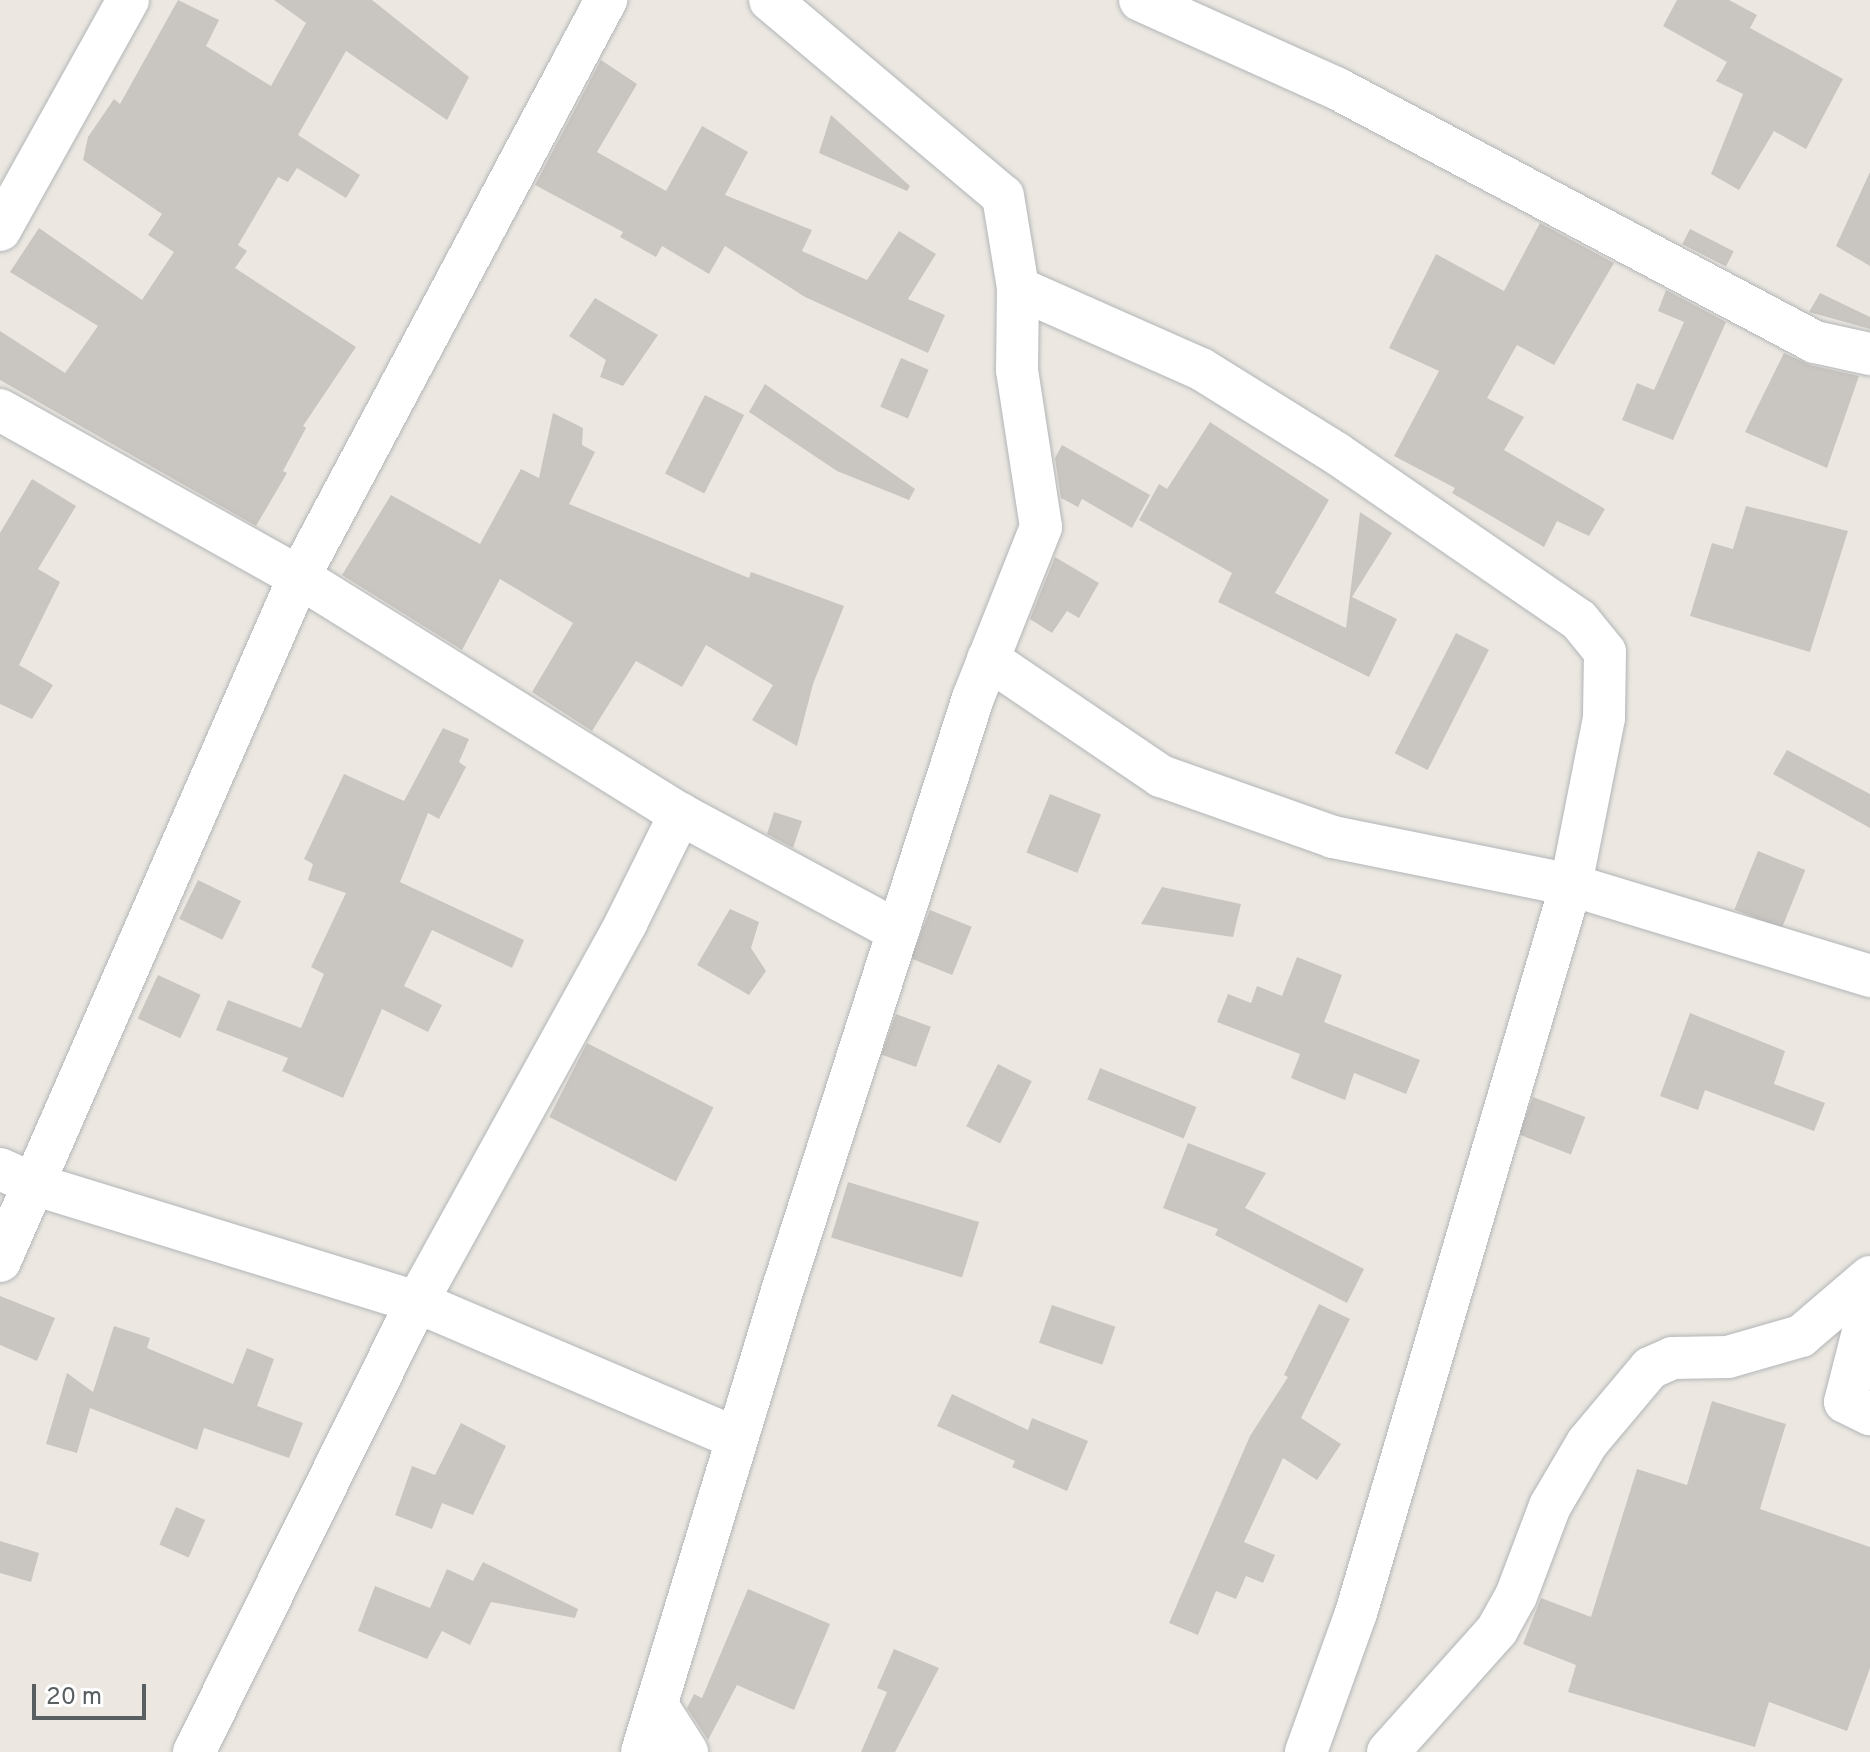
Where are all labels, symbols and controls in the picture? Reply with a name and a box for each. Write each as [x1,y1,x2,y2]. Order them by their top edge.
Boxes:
scale bar [36,1668,150,1718]
text: 20 m [46,1683,102,1713]

